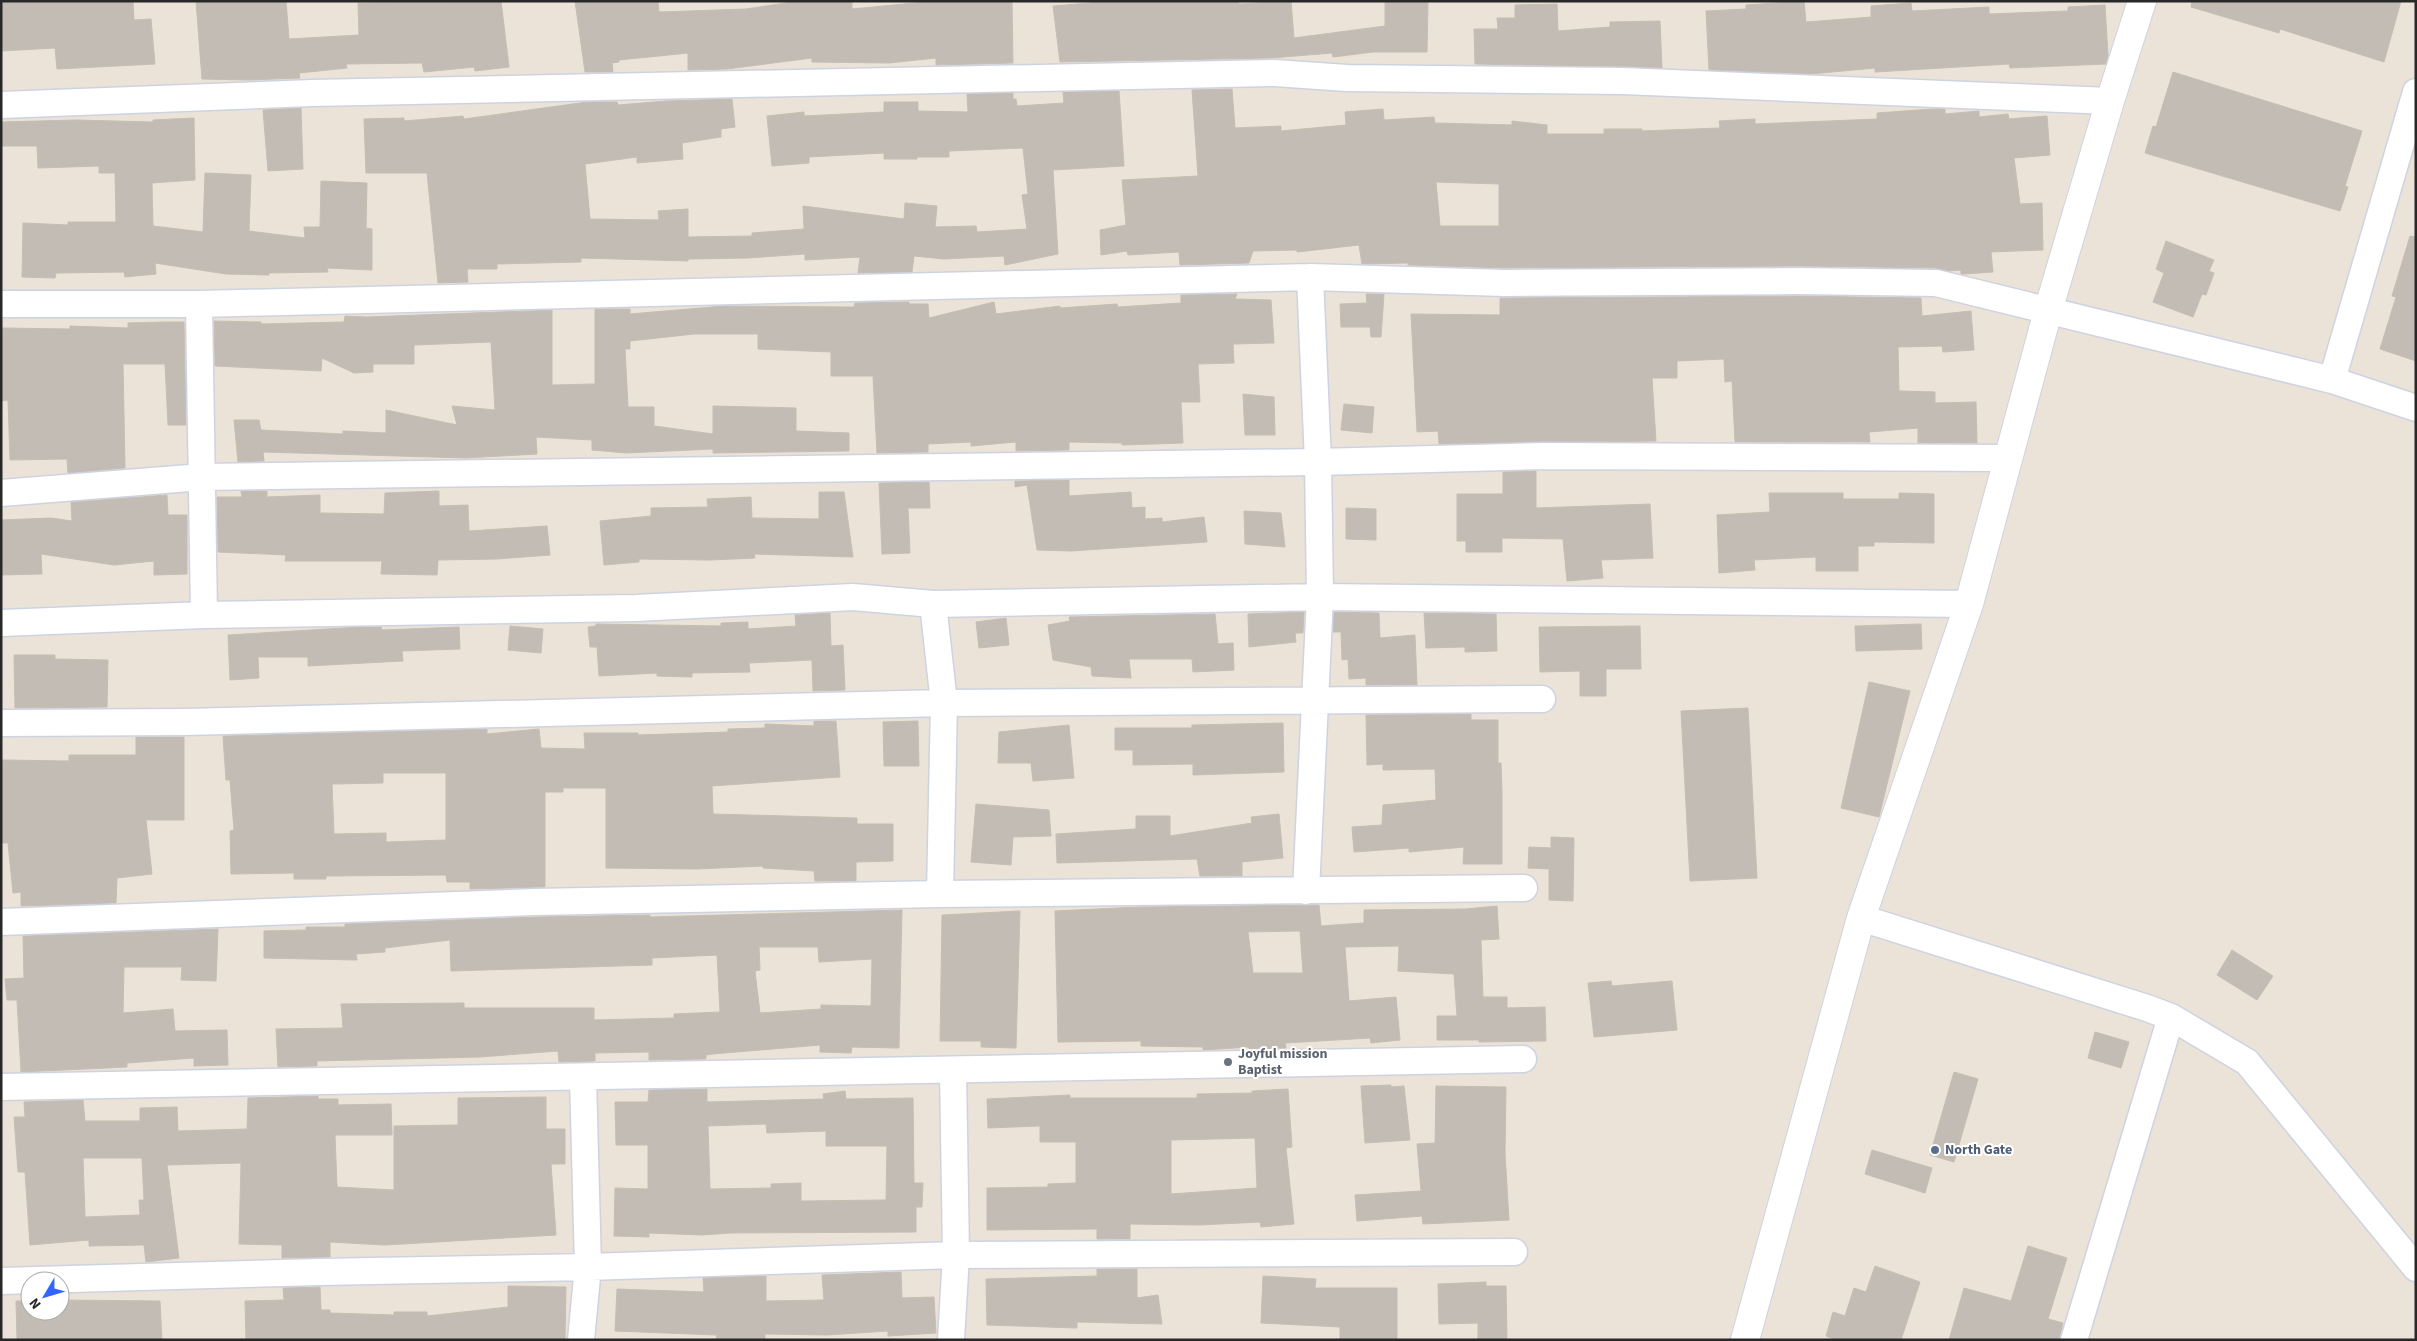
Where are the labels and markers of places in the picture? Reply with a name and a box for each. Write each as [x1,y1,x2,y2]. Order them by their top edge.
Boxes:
place label: Joyful mission Baptist [1238,1044,1328,1080]
marker: Joyful mission Baptist [1222,1056,1234,1068]
place label: North Gate [1945,1140,2012,1160]
marker: North Gate [1929,1144,1941,1156]

